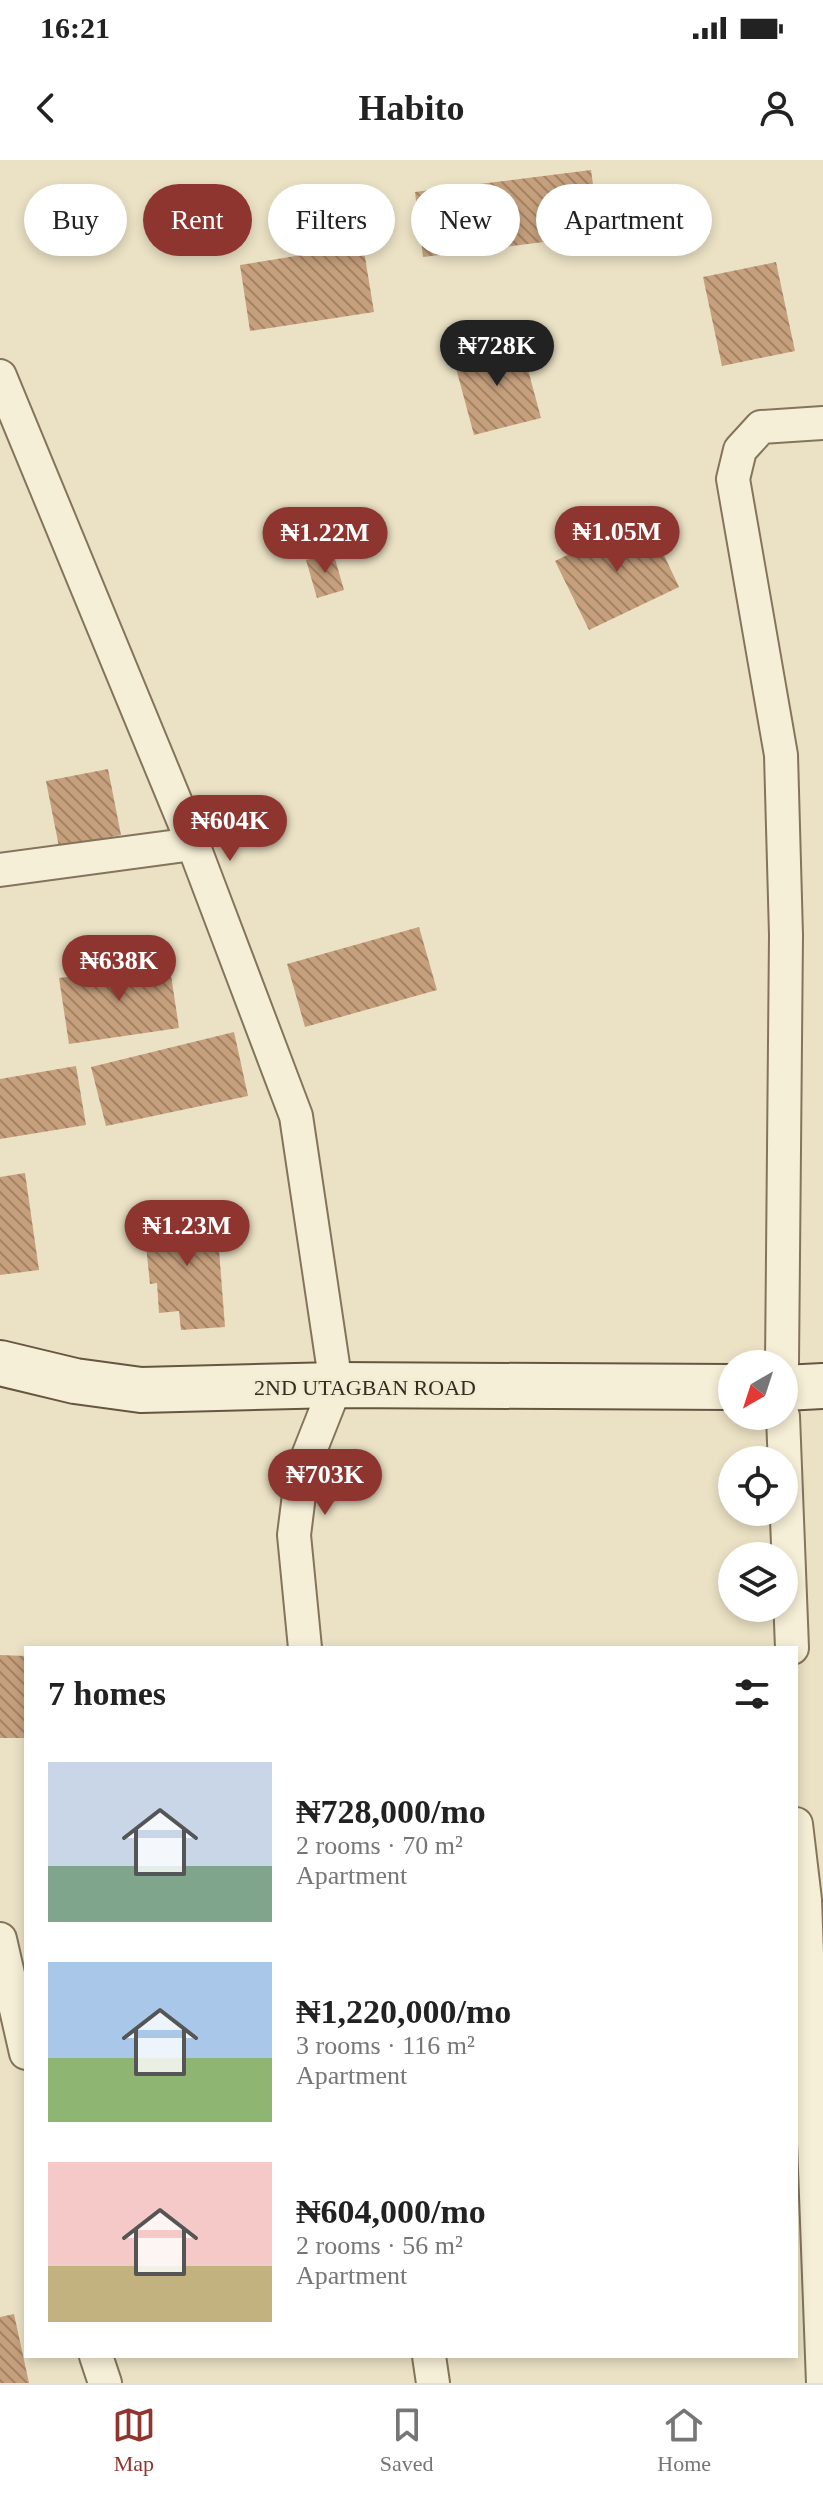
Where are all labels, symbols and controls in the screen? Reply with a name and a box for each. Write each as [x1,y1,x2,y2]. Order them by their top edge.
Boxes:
text: 16:21 [40,11,110,44]
icon: back [24,86,68,130]
icon: person [755,86,799,130]
text: Habito [358,88,465,128]
chip: Buy [24,184,127,256]
chip: Rent [143,184,252,256]
chip: Filters [268,184,395,256]
chip: New [411,184,520,256]
chip: Apartment [536,184,712,256]
pin: ₦728K [441,320,553,388]
text: ₦728K [458,331,536,360]
pin: ₦1.05M [552,506,682,574]
pin: ₦1.22M [260,507,390,575]
text: ₦1.05M [573,517,661,546]
text: ₦1.22M [281,518,369,547]
pin: ₦604K [174,795,286,863]
text: ₦604K [191,806,269,835]
pin: ₦638K [63,935,175,1003]
text: ₦638K [80,946,158,975]
pin: ₦1.23M [122,1200,252,1268]
text: ₦1.23M [143,1211,231,1240]
north arrow [718,1350,798,1430]
map controls [718,1350,798,1622]
street label: 2ND UTAGBAN ROAD [254,1375,476,1400]
button: locate [718,1446,798,1526]
pin: ₦703K [269,1449,381,1517]
text: ₦703K [286,1460,364,1489]
button: layers [718,1542,798,1622]
icon: filters [730,1672,774,1716]
text: 7 homes [48,1675,166,1712]
text: ₦728,000/mo [296,1793,486,1830]
icon: home [112,1794,208,1890]
text: 2 rooms · 70 m² [296,1831,463,1860]
text: Apartment [296,1861,407,1890]
text: ₦1,220,000/mo [296,1993,511,2030]
icon: home [112,1994,208,2090]
text: 3 rooms · 116 m² [296,2031,475,2060]
text: Apartment [296,2061,407,2090]
text: ₦604,000/mo [296,2193,486,2230]
icon: home [112,2194,208,2290]
text: 2 rooms · 56 m² [296,2231,463,2260]
text: Apartment [296,2261,407,2290]
tab: Map [112,2403,156,2477]
tab: Saved [380,2403,433,2477]
tab: Home [657,2403,711,2477]

